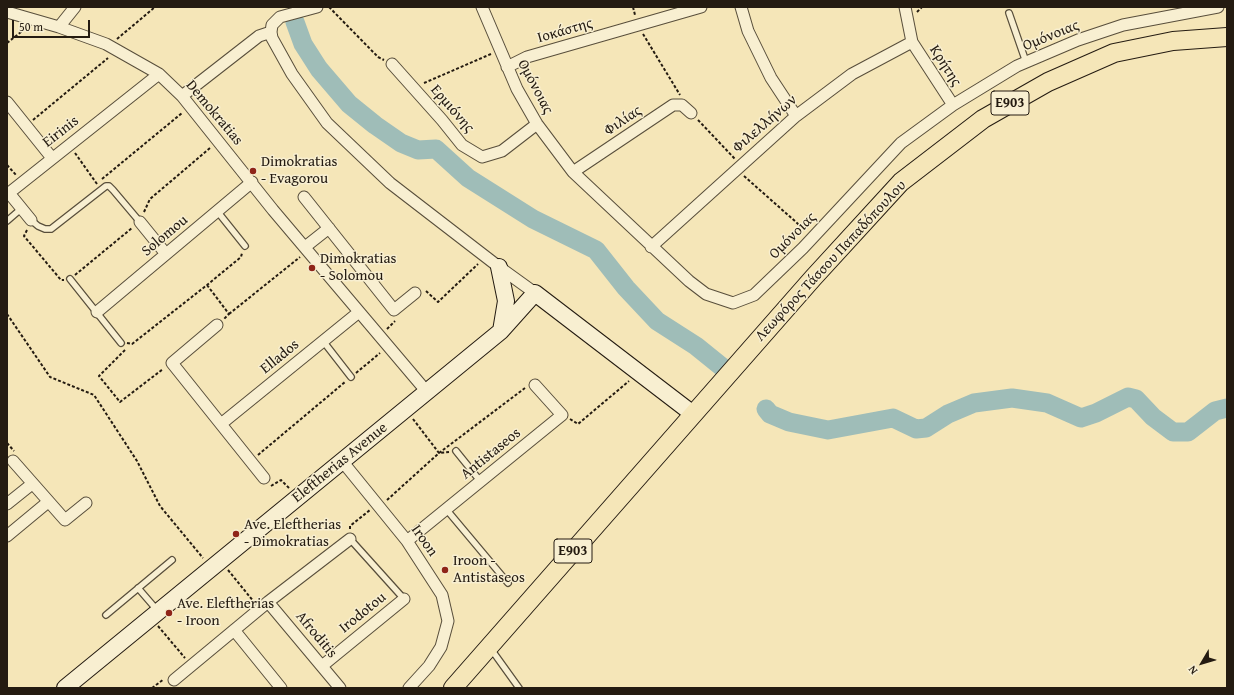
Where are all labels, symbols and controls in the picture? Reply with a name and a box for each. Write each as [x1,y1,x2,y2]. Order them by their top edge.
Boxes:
scale bar [14,12,92,38]
street label: Ιοκάστης [535,15,595,47]
street label: Ομόνοιας [1020,17,1082,55]
text: 50 m [19,18,43,35]
street label: Κρήτης [925,42,965,90]
street label: Ομόνοιας [513,57,557,117]
street label: Demokratias [182,77,246,149]
street label: Ερμιόνης [426,81,478,137]
street label: Φιλελλήνων [729,91,801,157]
road number: E903 [991,91,1029,115]
street label: Φιλίας [601,102,645,140]
street label: Eirinis [39,112,83,152]
place label: Dimokratias - Evagorou [261,153,338,188]
marker: Dimokratias - Evagorou [248,166,258,176]
street label: Λεωφόρος Τάσσου Παπαδόπουλου [752,177,910,345]
street label: Ομόνοιας [766,209,820,263]
street label: Solomou [138,211,192,261]
place label: Dimokratias - Solomou [320,250,397,285]
marker: Dimokratias - Solomou [307,263,317,273]
street label: Ellados [257,336,303,378]
street label: Eleftherias Avenue [289,419,391,507]
street label: Antistaseos [457,424,525,484]
place label: Ave. Eleftherias - Dimokratias [244,516,341,551]
street label: Iroon [407,522,441,560]
marker: Ave. Eleftherias - Dimokratias [231,529,241,539]
road number: E903 [554,539,592,563]
place label: Iroon - Antistaseos [453,552,525,587]
marker: Iroon - Antistaseos [440,565,450,575]
street label: Irodotou [336,589,390,637]
place label: Ave. Eleftherias - Iroon [177,595,274,630]
marker: Ave. Eleftherias - Iroon [164,608,174,618]
street label: Afroditis [291,608,341,662]
north arrow [1182,643,1222,683]
text: N [1184,663,1201,678]

